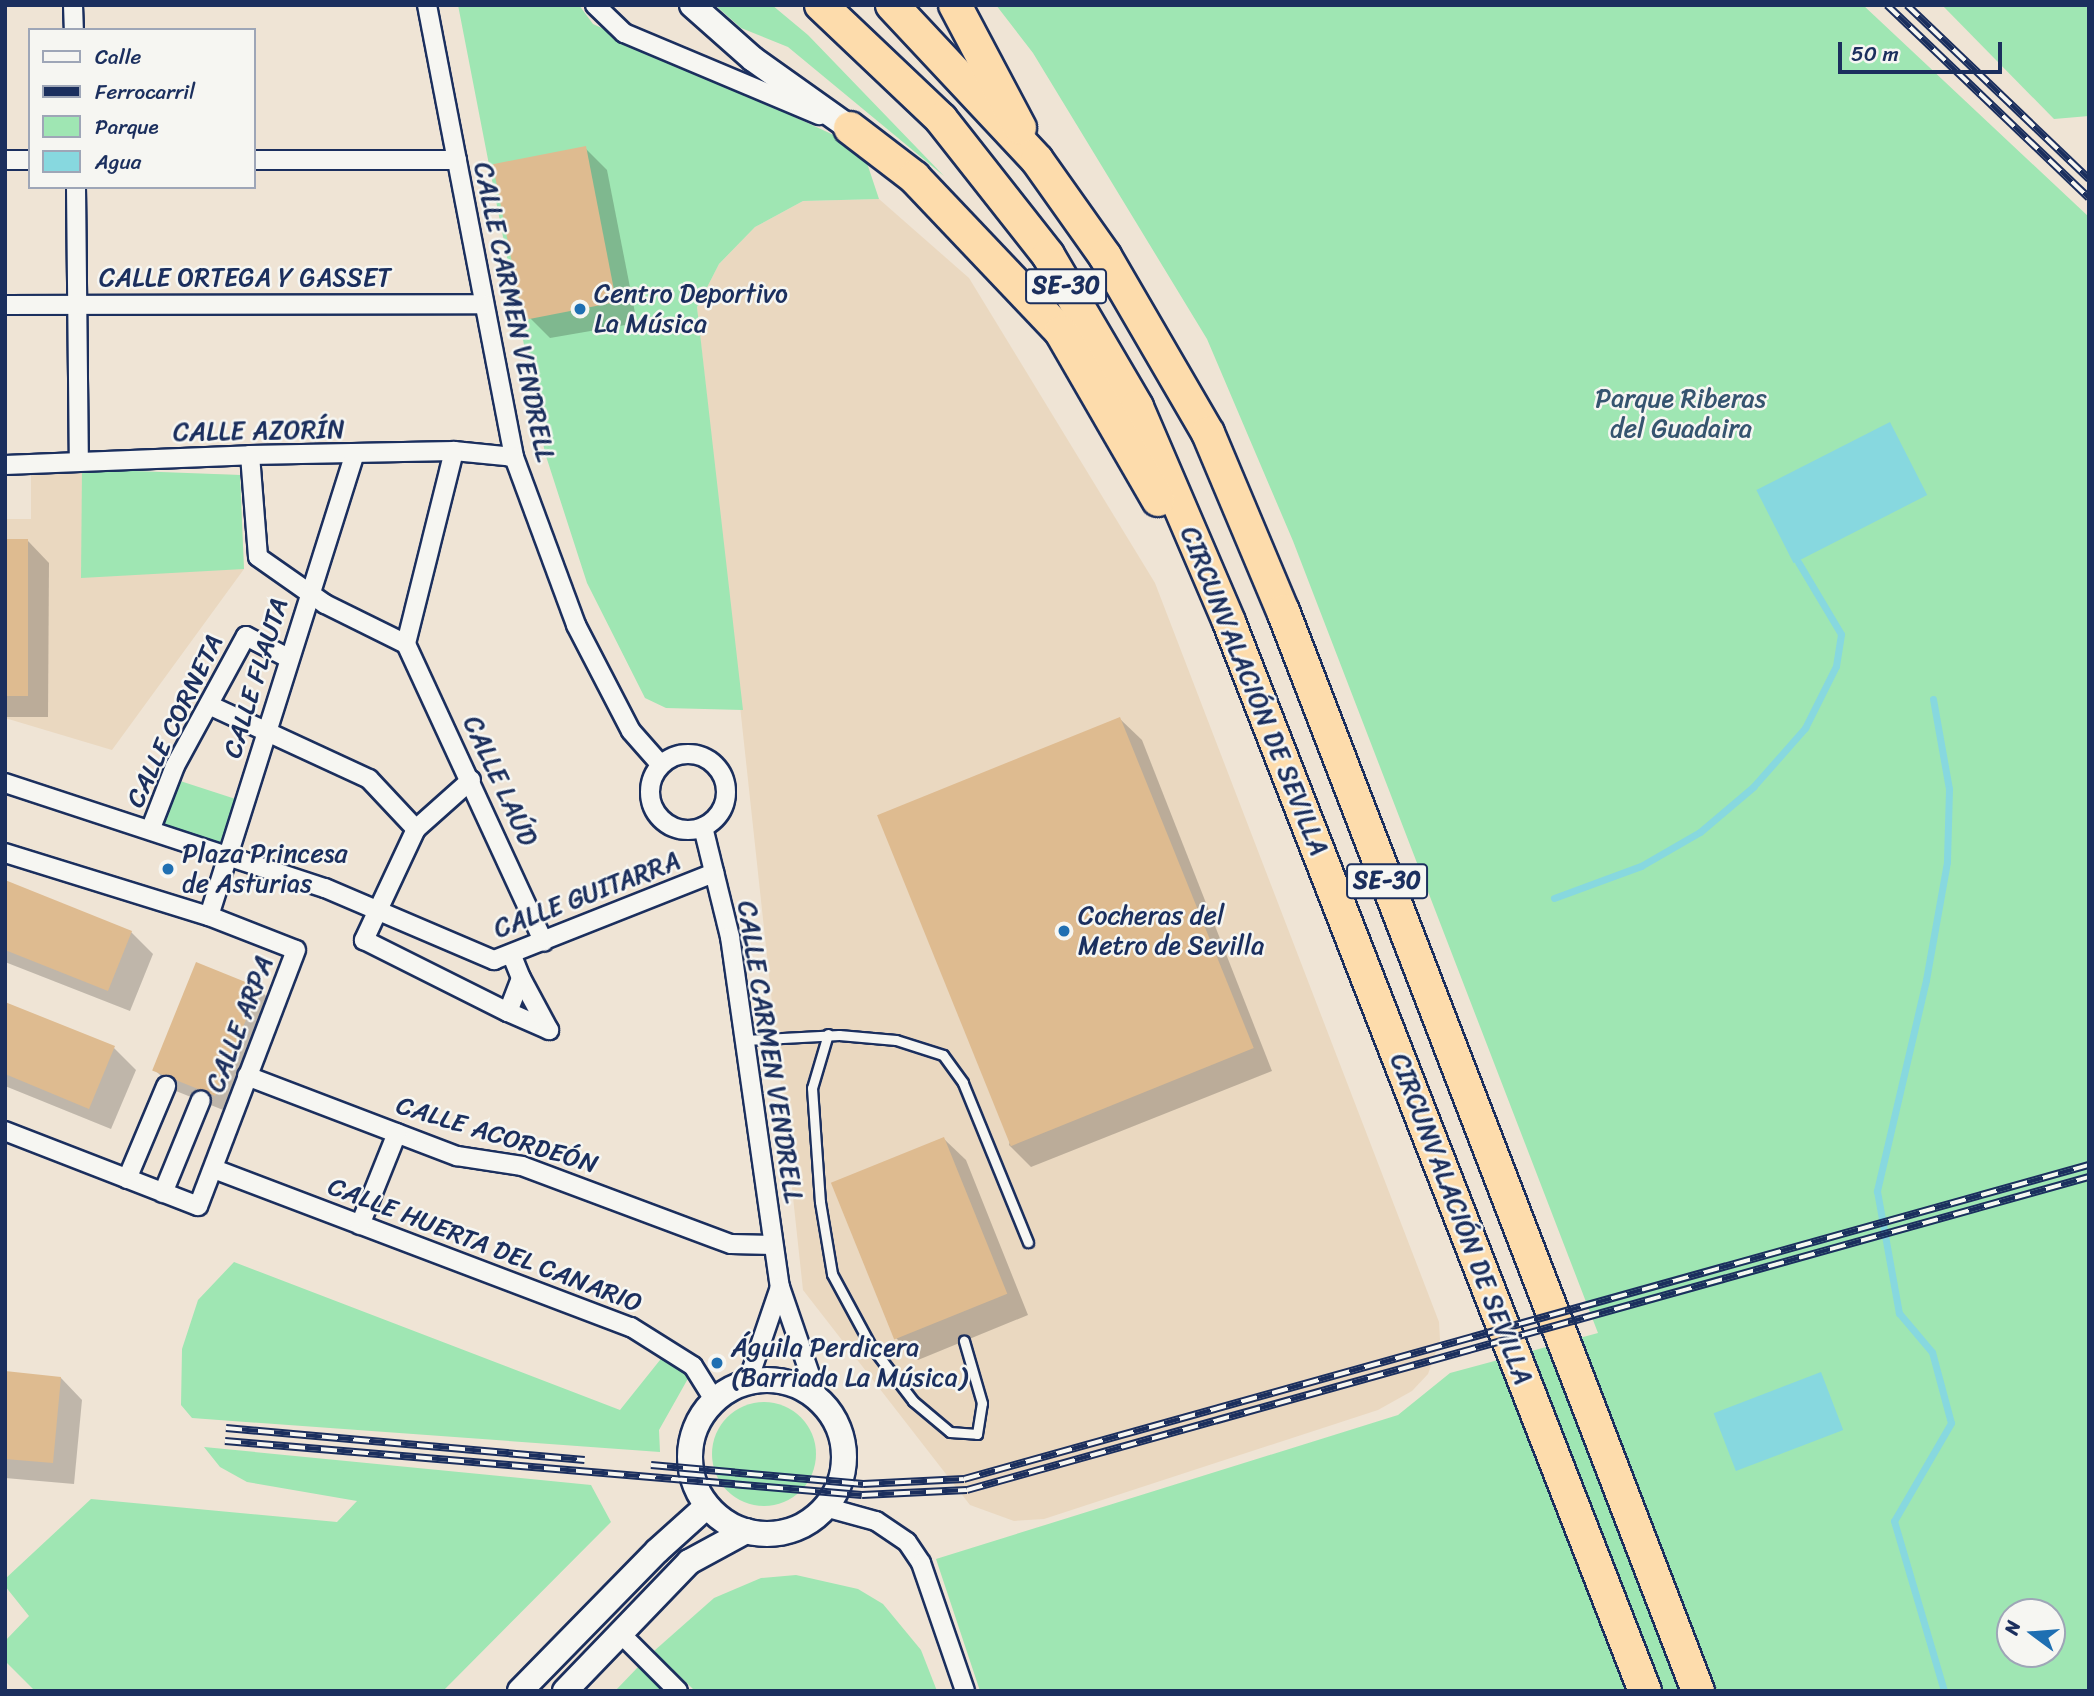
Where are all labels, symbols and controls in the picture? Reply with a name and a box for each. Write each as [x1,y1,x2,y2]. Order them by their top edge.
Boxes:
legend [28,28,256,189]
scale bar [1842,28,2007,72]
text: 50 m [1851,35,1899,73]
text: Calle [95,38,141,76]
text: Ferrocarril [95,73,195,111]
text: Parque [95,108,159,146]
text: Agua [95,143,141,181]
street label: CALLE CARMEN VENDRELL [467,160,561,464]
street label: CALLE ORTEGA Y GASSET [99,262,391,294]
road number: SE-30 [1024,265,1108,306]
place label: Centro Deportivo La Música [594,278,789,340]
marker: Centro Deportivo La Música [572,301,588,317]
park label: Parque Riberas del Guadaira [1596,383,1766,444]
street label: CALLE AZORÍN [173,414,345,448]
street label: CIRCUNVALACIÓN DE SEVILLA [1174,522,1334,860]
street label: CALLE FLAUTA [217,594,295,762]
street label: CALLE CORNETA [120,630,230,812]
street label: CALLE LAÚD [456,711,544,851]
place label: Plaza Princesa de Asturias [182,838,349,900]
street label: CALLE GUITARRA [490,845,684,945]
road number: SE-30 [1345,860,1429,902]
marker: Plaza Princesa de Asturias [160,861,176,877]
street label: CALLE CARMEN VENDRELL [731,899,809,1205]
place label: Cocheras del Metro de Sevilla [1078,900,1265,962]
marker: Cocheras del Metro de Sevilla [1056,923,1072,939]
street label: CALLE ARPA [200,951,280,1097]
street label: CIRCUNVALACIÓN DE SEVILLA [1383,1049,1539,1389]
street label: CALLE ACORDEÓN [392,1089,602,1181]
street label: CALLE HUERTA DEL CANARIO [323,1170,647,1320]
place label: Águila Perdicera (Barriada La Música) [731,1332,966,1394]
marker: Águila Perdicera (Barriada La Música) [709,1355,725,1371]
north arrow [1996,1598,2066,1668]
text: N [1995,1617,2030,1639]

